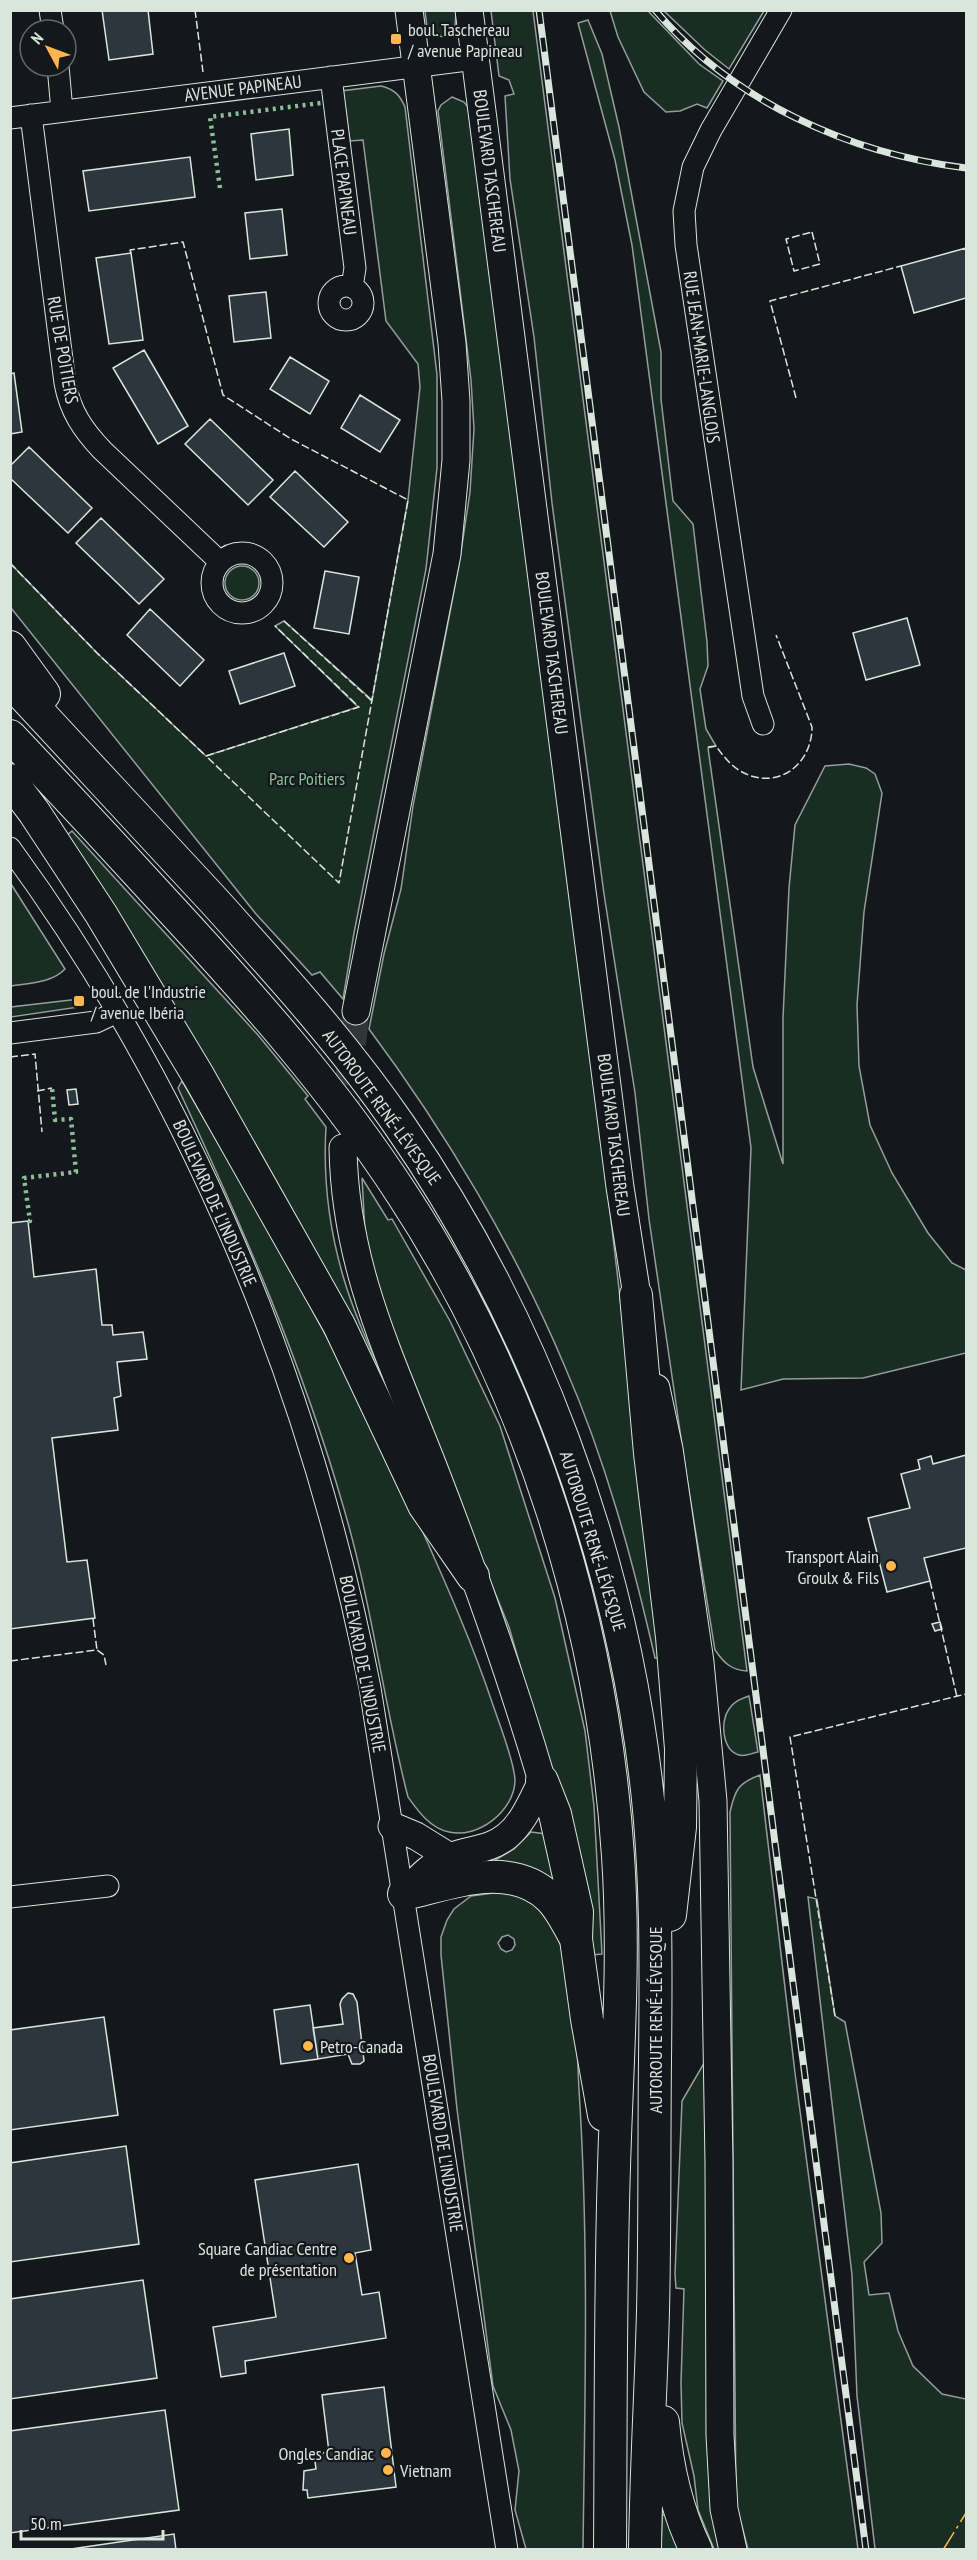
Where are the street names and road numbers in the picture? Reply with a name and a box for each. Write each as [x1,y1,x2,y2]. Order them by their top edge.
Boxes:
street label: AVENUE PAPINEAU [183,69,303,107]
street label: BOULEVARD TASCHEREAU [469,88,511,254]
street label: PLACE PAPINEAU [326,128,362,236]
street label: RUE JEAN-MARIE-LANGLOIS [679,269,726,445]
street label: RUE DE POITIERS [42,294,84,406]
street label: BOULEVARD TASCHEREAU [531,570,573,736]
street label: AUTOROUTE RENÉ-LÉVESQUE [318,1025,446,1189]
street label: BOULEVARD TASCHEREAU [593,1052,635,1218]
street label: BOULEVARD DE L'INDUSTRIE [168,1116,262,1290]
street label: AUTOROUTE RENÉ-LÉVESQUE [555,1448,631,1634]
street label: BOULEVARD DE L'INDUSTRIE [335,1574,391,1754]
street label: AUTOROUTE RENÉ-LÉVESQUE [644,1926,667,2114]
street label: BOULEVARD DE L'INDUSTRIE [418,2052,468,2234]

